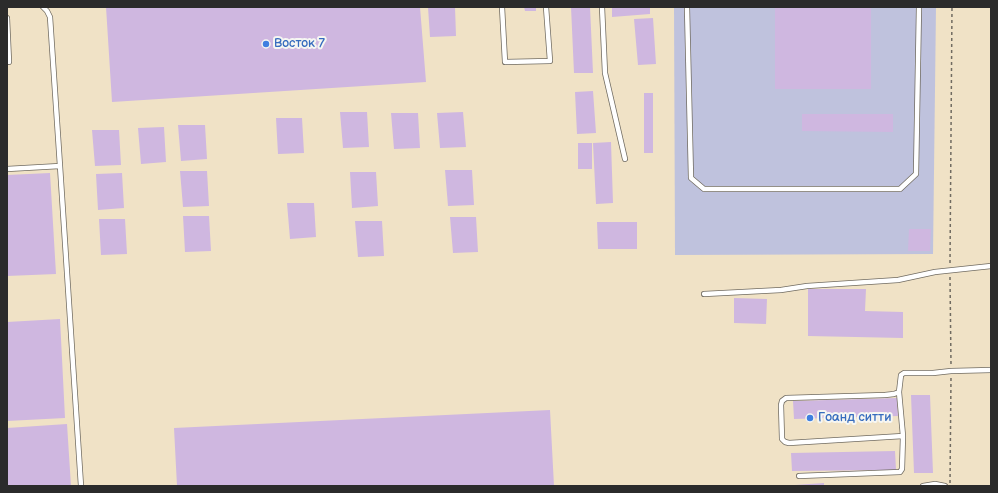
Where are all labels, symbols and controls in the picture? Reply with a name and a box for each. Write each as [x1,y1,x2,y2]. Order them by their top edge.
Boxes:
place label: Восток 7 [274,36,325,52]
marker: Восток 7 [261,39,271,49]
place label: Гоанд ситти [818,410,891,426]
marker: Гоанд ситти [805,413,815,423]

